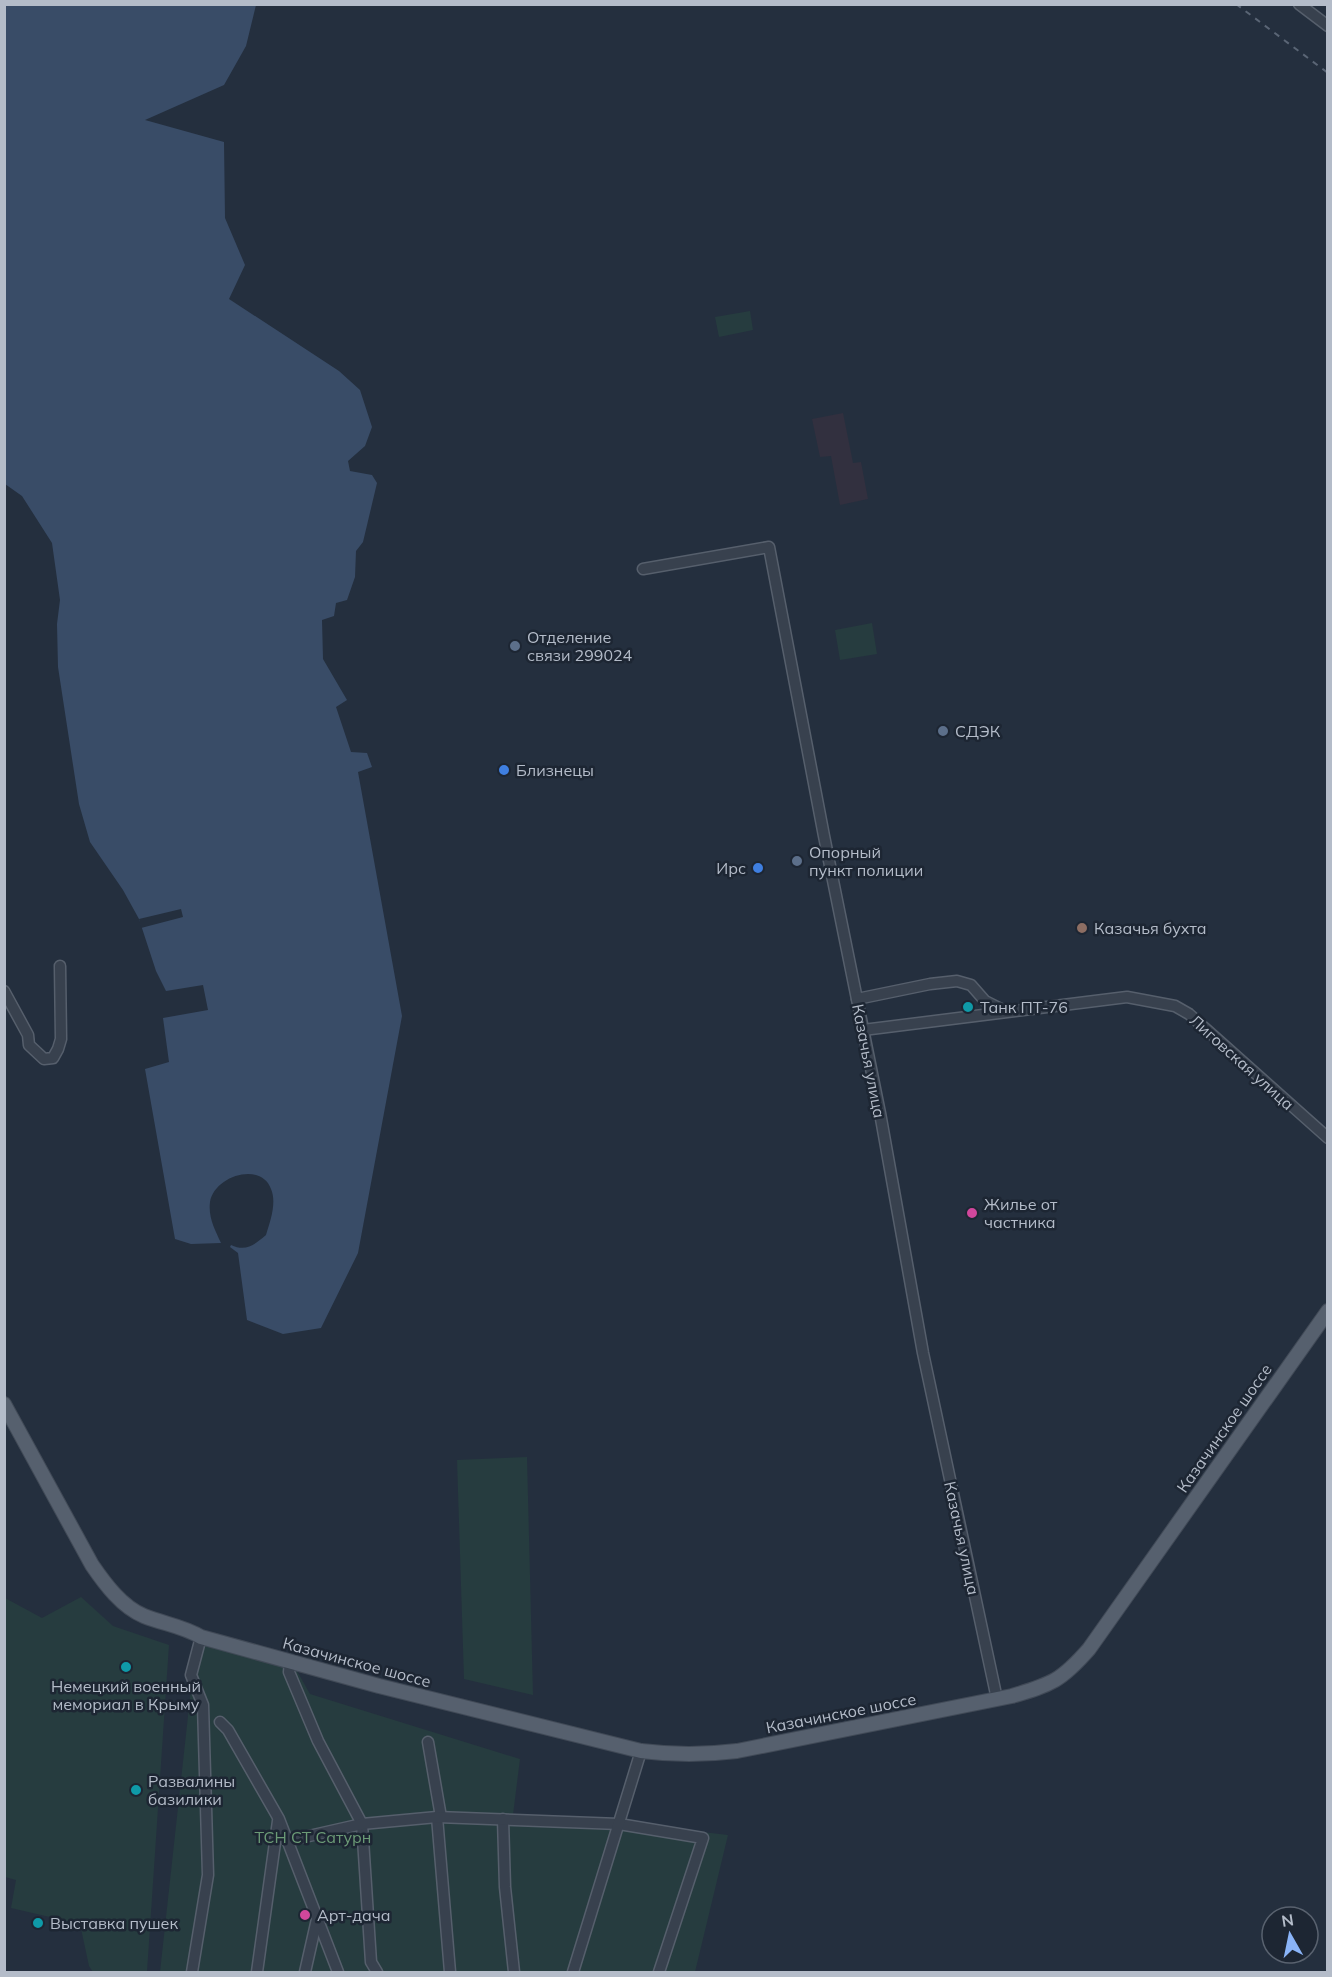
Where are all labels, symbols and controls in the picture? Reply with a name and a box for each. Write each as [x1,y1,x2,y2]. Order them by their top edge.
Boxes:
place label: Отделение связи 299024 [527,627,633,665]
marker: Отделение связи 299024 [508,639,522,653]
place label: СДЭК [955,721,1001,741]
marker: СДЭК [936,724,950,738]
place label: Близнецы [516,760,594,780]
marker: Близнецы [497,763,511,777]
place label: Опорный пункт полиции [809,842,923,880]
marker: Опорный пункт полиции [790,854,804,868]
place label: Ирс [716,858,746,878]
marker: Ирс [751,861,765,875]
place label: Казачья бухта [1094,918,1207,938]
marker: Казачья бухта [1075,921,1089,935]
place label: Танк ПТ-76 [980,997,1068,1017]
marker: Танк ПТ-76 [961,1000,975,1014]
street label: Казачья улица [848,1002,890,1120]
street label: Лиговская улица [1186,1010,1298,1114]
place label: Жилье от частника [984,1194,1058,1232]
marker: Жилье от частника [965,1206,979,1220]
street label: Казачинское шоссе [1172,1360,1276,1496]
street label: Казачья улица [940,1479,984,1597]
street label: Казачинское шоссе [281,1633,433,1691]
marker: Немецкий военный мемориал в Крыму [119,1660,133,1674]
place label: Немецкий военный мемориал в Крыму [51,1676,201,1714]
street label: Казачинское шоссе [764,1689,918,1737]
place label: Развалины базилики [148,1771,235,1809]
marker: Развалины базилики [129,1783,143,1797]
park label: ТСН СТ Сатурн [255,1827,371,1847]
place label: Арт-дача [317,1905,391,1925]
north arrow [1260,1905,1320,1965]
marker: Арт-дача [298,1908,312,1922]
text: N [1280,1909,1295,1931]
place label: Выставка пушек [50,1913,178,1933]
marker: Выставка пушек [31,1916,45,1930]

